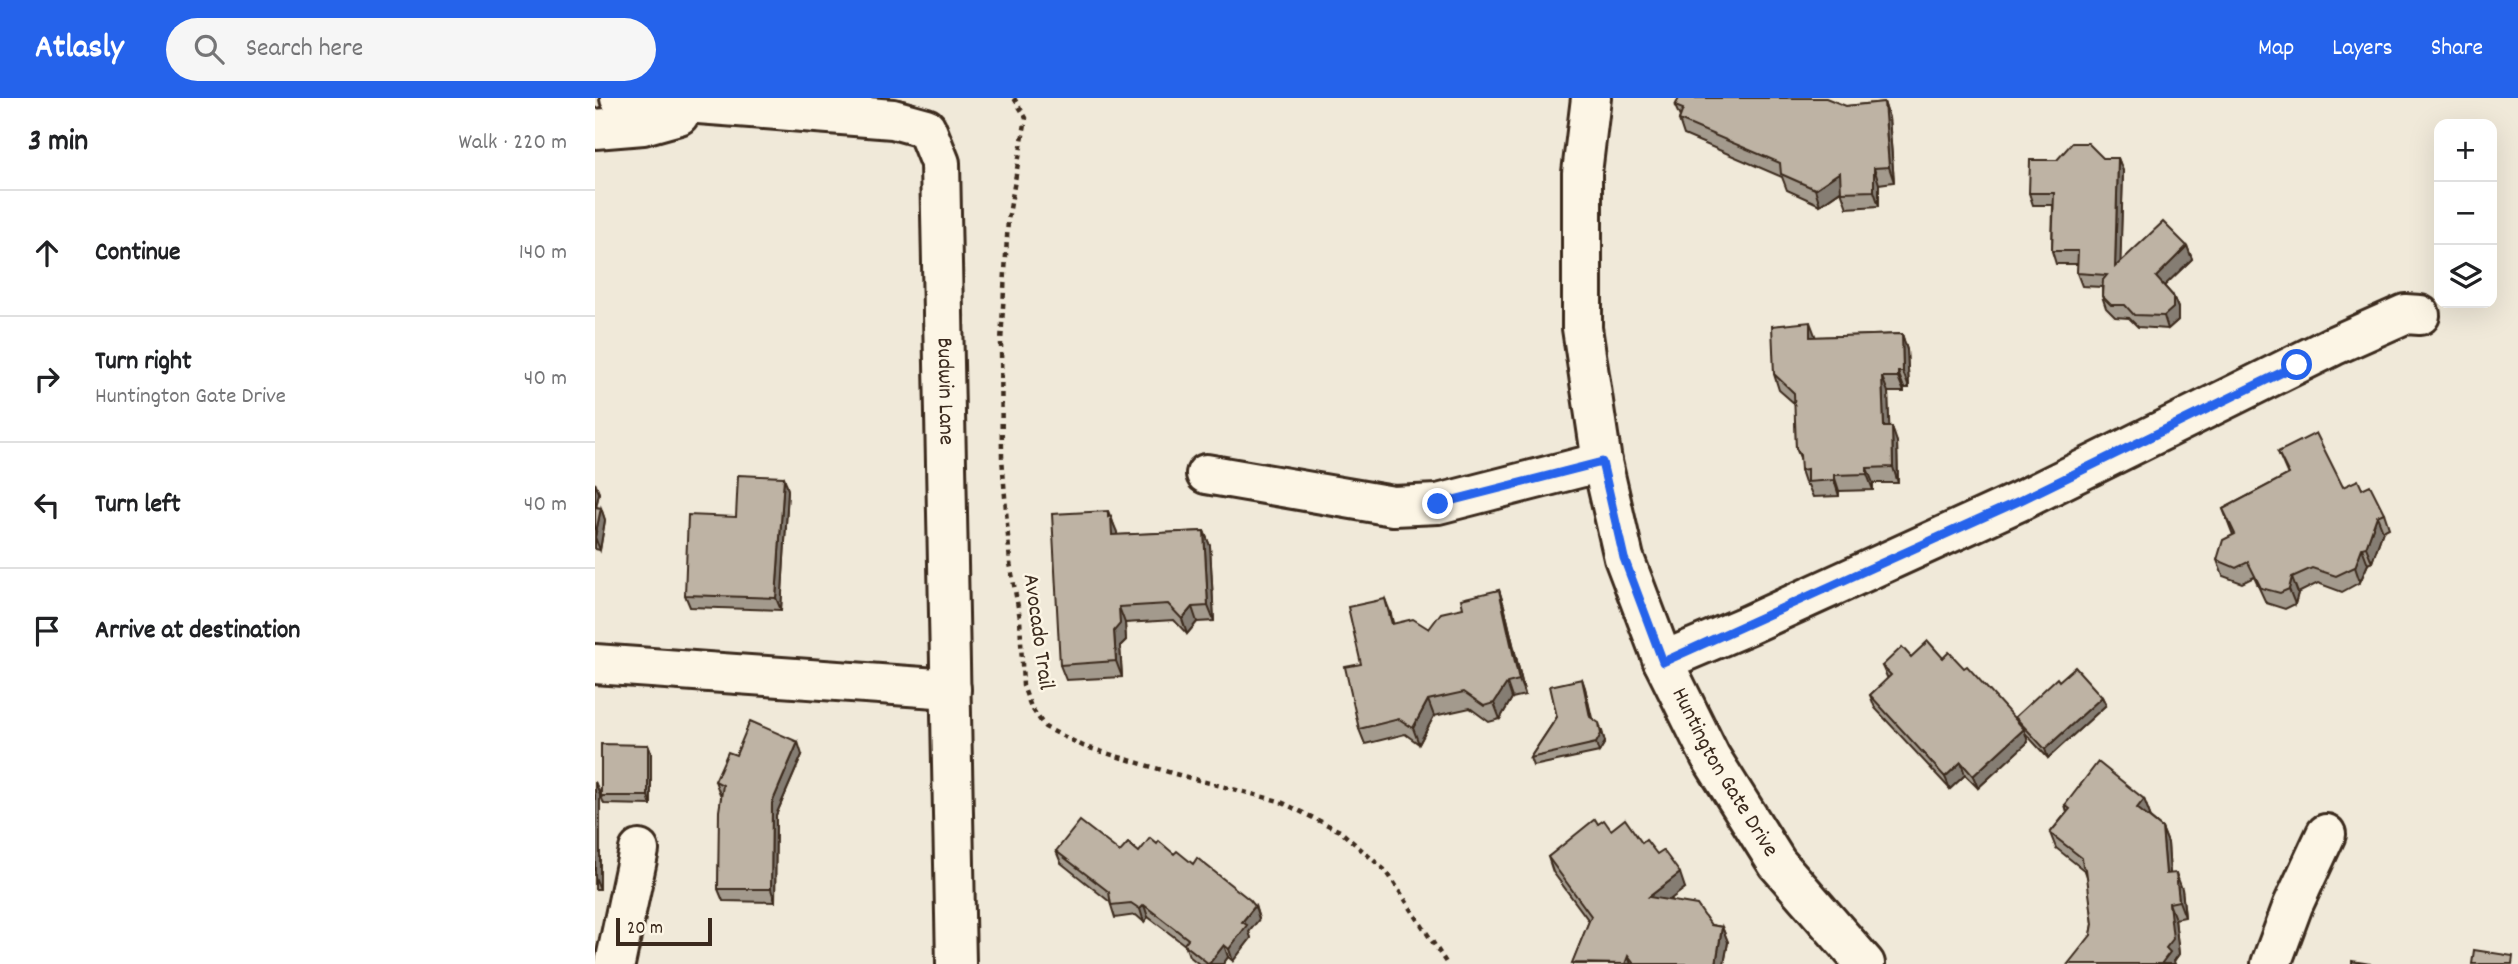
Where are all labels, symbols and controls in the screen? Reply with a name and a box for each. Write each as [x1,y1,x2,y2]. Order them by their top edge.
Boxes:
search box [166,18,656,81]
text: Atlasly [35,26,124,73]
icon: search [190,30,228,68]
text: Search here [246,31,363,68]
text: Map [2258,32,2294,66]
text: Layers [2332,32,2393,66]
text: Share [2431,32,2483,66]
map controls [2434,119,2497,308]
button: + [2434,119,2497,182]
text: 3 min [28,122,88,165]
text: Walk · 220 m [459,127,567,160]
button: − [2434,182,2497,245]
icon: ahead [28,234,66,272]
text: Continue [95,235,180,272]
text: 140 m [519,237,567,270]
button: layers [2434,245,2497,308]
street label: Budwin Lane [927,337,962,445]
text: Turn right [95,344,192,381]
route start [2281,349,2312,380]
icon: right [28,360,66,398]
text: 40 m [524,363,567,396]
text: Huntington Gate Drive [95,381,286,414]
icon: left [28,486,66,524]
text: Turn left [95,487,181,524]
route end [1422,488,1453,519]
text: 40 m [524,489,567,522]
street label: Avocado Trail [1013,572,1062,693]
icon: arrive [28,612,66,650]
text: Arrive at destination [95,613,300,650]
street label: Huntington Gate Drive [1662,682,1786,864]
scale bar [616,915,712,947]
text: 20 m [627,916,663,943]

